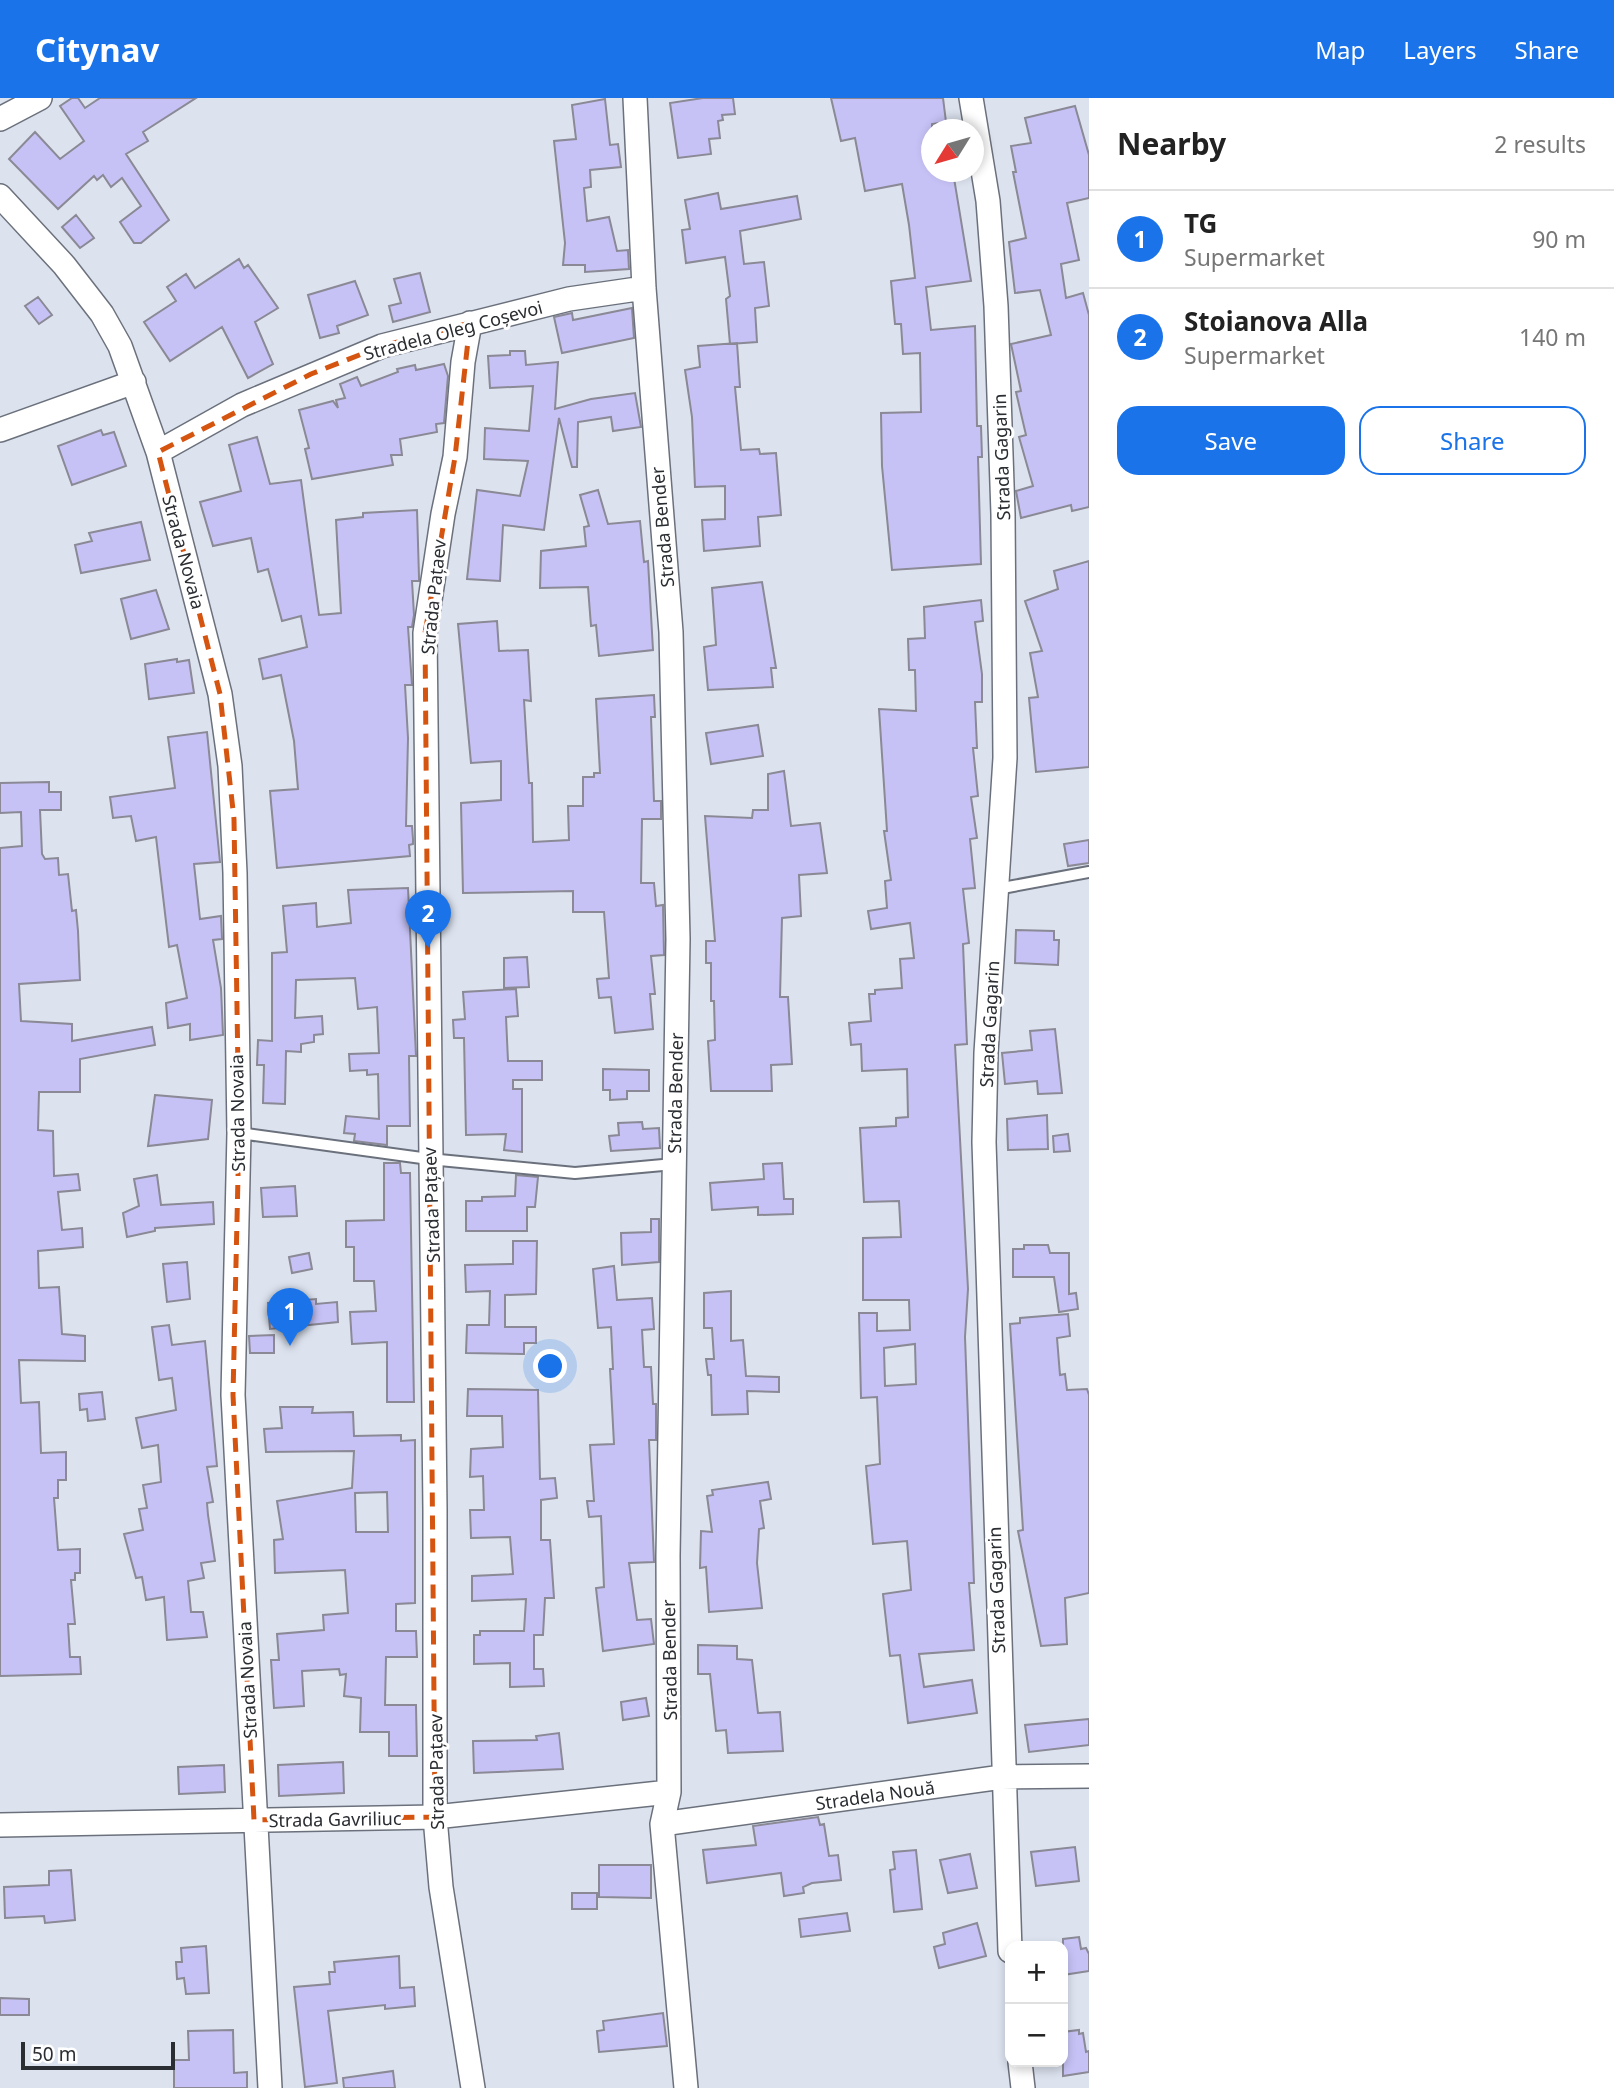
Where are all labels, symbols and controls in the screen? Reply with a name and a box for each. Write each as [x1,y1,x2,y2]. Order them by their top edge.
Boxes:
text: Citynav [35,27,159,72]
text: Map [1315,33,1365,66]
text: Layers [1403,33,1477,66]
text: Share [1515,33,1579,66]
north arrow [921,119,984,182]
text: Nearby [1117,123,1226,164]
text: 2 results [1494,128,1586,160]
text: TG [1184,205,1217,241]
text: 1 [1133,223,1147,255]
text: 90 m [1532,223,1586,255]
text: Supermarket [1184,241,1325,273]
street label: Stradela Oleg Coșevoi [361,295,545,365]
text: Stoianova Alla [1184,303,1368,339]
text: 2 [1133,321,1147,353]
text: 140 m [1519,321,1586,353]
text: Supermarket [1184,339,1325,371]
street label: Strada Gagarin [987,393,1015,521]
button: Save [1117,406,1345,475]
button: Share [1359,406,1586,475]
street label: Strada Bender [645,465,679,588]
street label: Strada Novaia [157,492,211,612]
street label: Strada Pațaev [415,537,451,656]
pin: 2 [405,890,451,948]
street label: Strada Gagarin [974,960,1004,1088]
street label: Strada Bender [662,1032,688,1154]
street label: Strada Novaia [224,1054,250,1172]
street label: Strada Pațaev [417,1146,445,1263]
pin: 1 [267,1288,313,1346]
your location [533,1349,567,1383]
street label: Strada Gagarin [982,1526,1010,1654]
street label: Strada Bender [656,1599,682,1721]
street label: Strada Novaia [232,1621,262,1739]
street label: Strada Pațaev [423,1713,449,1830]
street label: Stradela Nouă [814,1775,936,1815]
street label: Strada Gavriliuc [268,1806,402,1832]
map controls [1005,1941,1068,2067]
button: + [1005,1941,1068,2004]
button: − [1005,2004,1068,2067]
scale bar [21,2039,175,2071]
text: 50 m [32,2041,76,2067]

